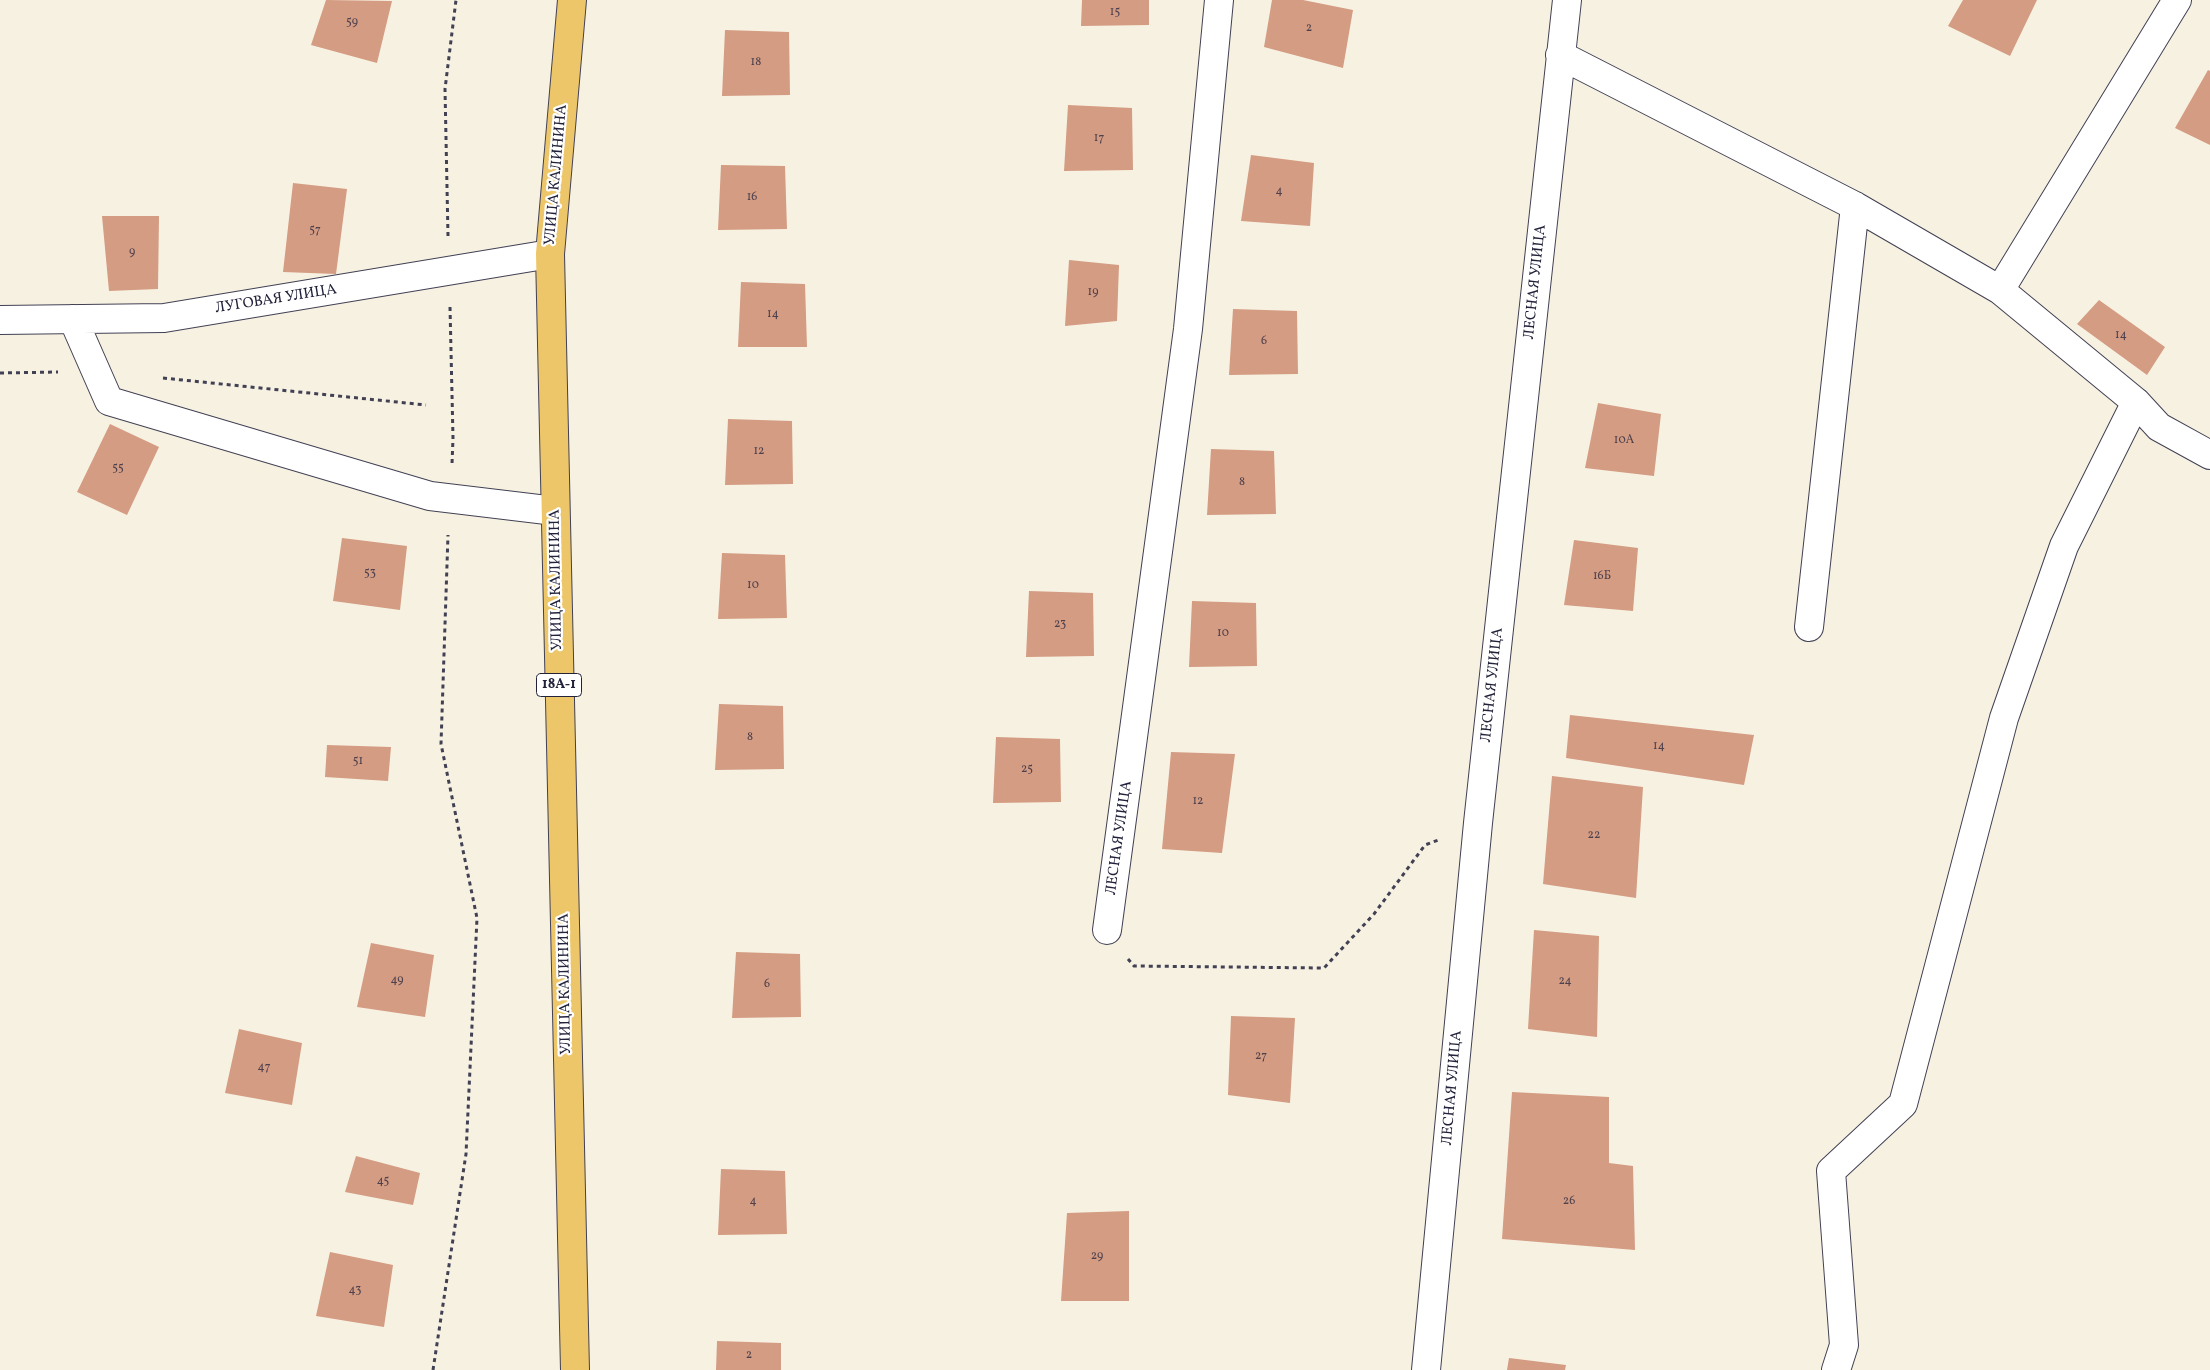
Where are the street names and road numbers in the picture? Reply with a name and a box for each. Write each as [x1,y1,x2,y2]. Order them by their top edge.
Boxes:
street label: УЛИЦА КАЛИНИНА [542,104,572,246]
street label: ЛЕСНАЯ УЛИЦА [1521,224,1551,340]
street label: ЛУГОВАЯ УЛИЦА [214,281,338,319]
street label: УЛИЦА КАЛИНИНА [547,509,567,651]
street label: ЛЕСНАЯ УЛИЦА [1478,627,1508,743]
road number: 18А-1 [536,674,582,696]
street label: ЛЕСНАЯ УЛИЦА [1103,780,1137,896]
street label: УЛИЦА КАЛИНИНА [556,913,576,1055]
street label: ЛЕСНАЯ УЛИЦА [1439,1030,1467,1146]

